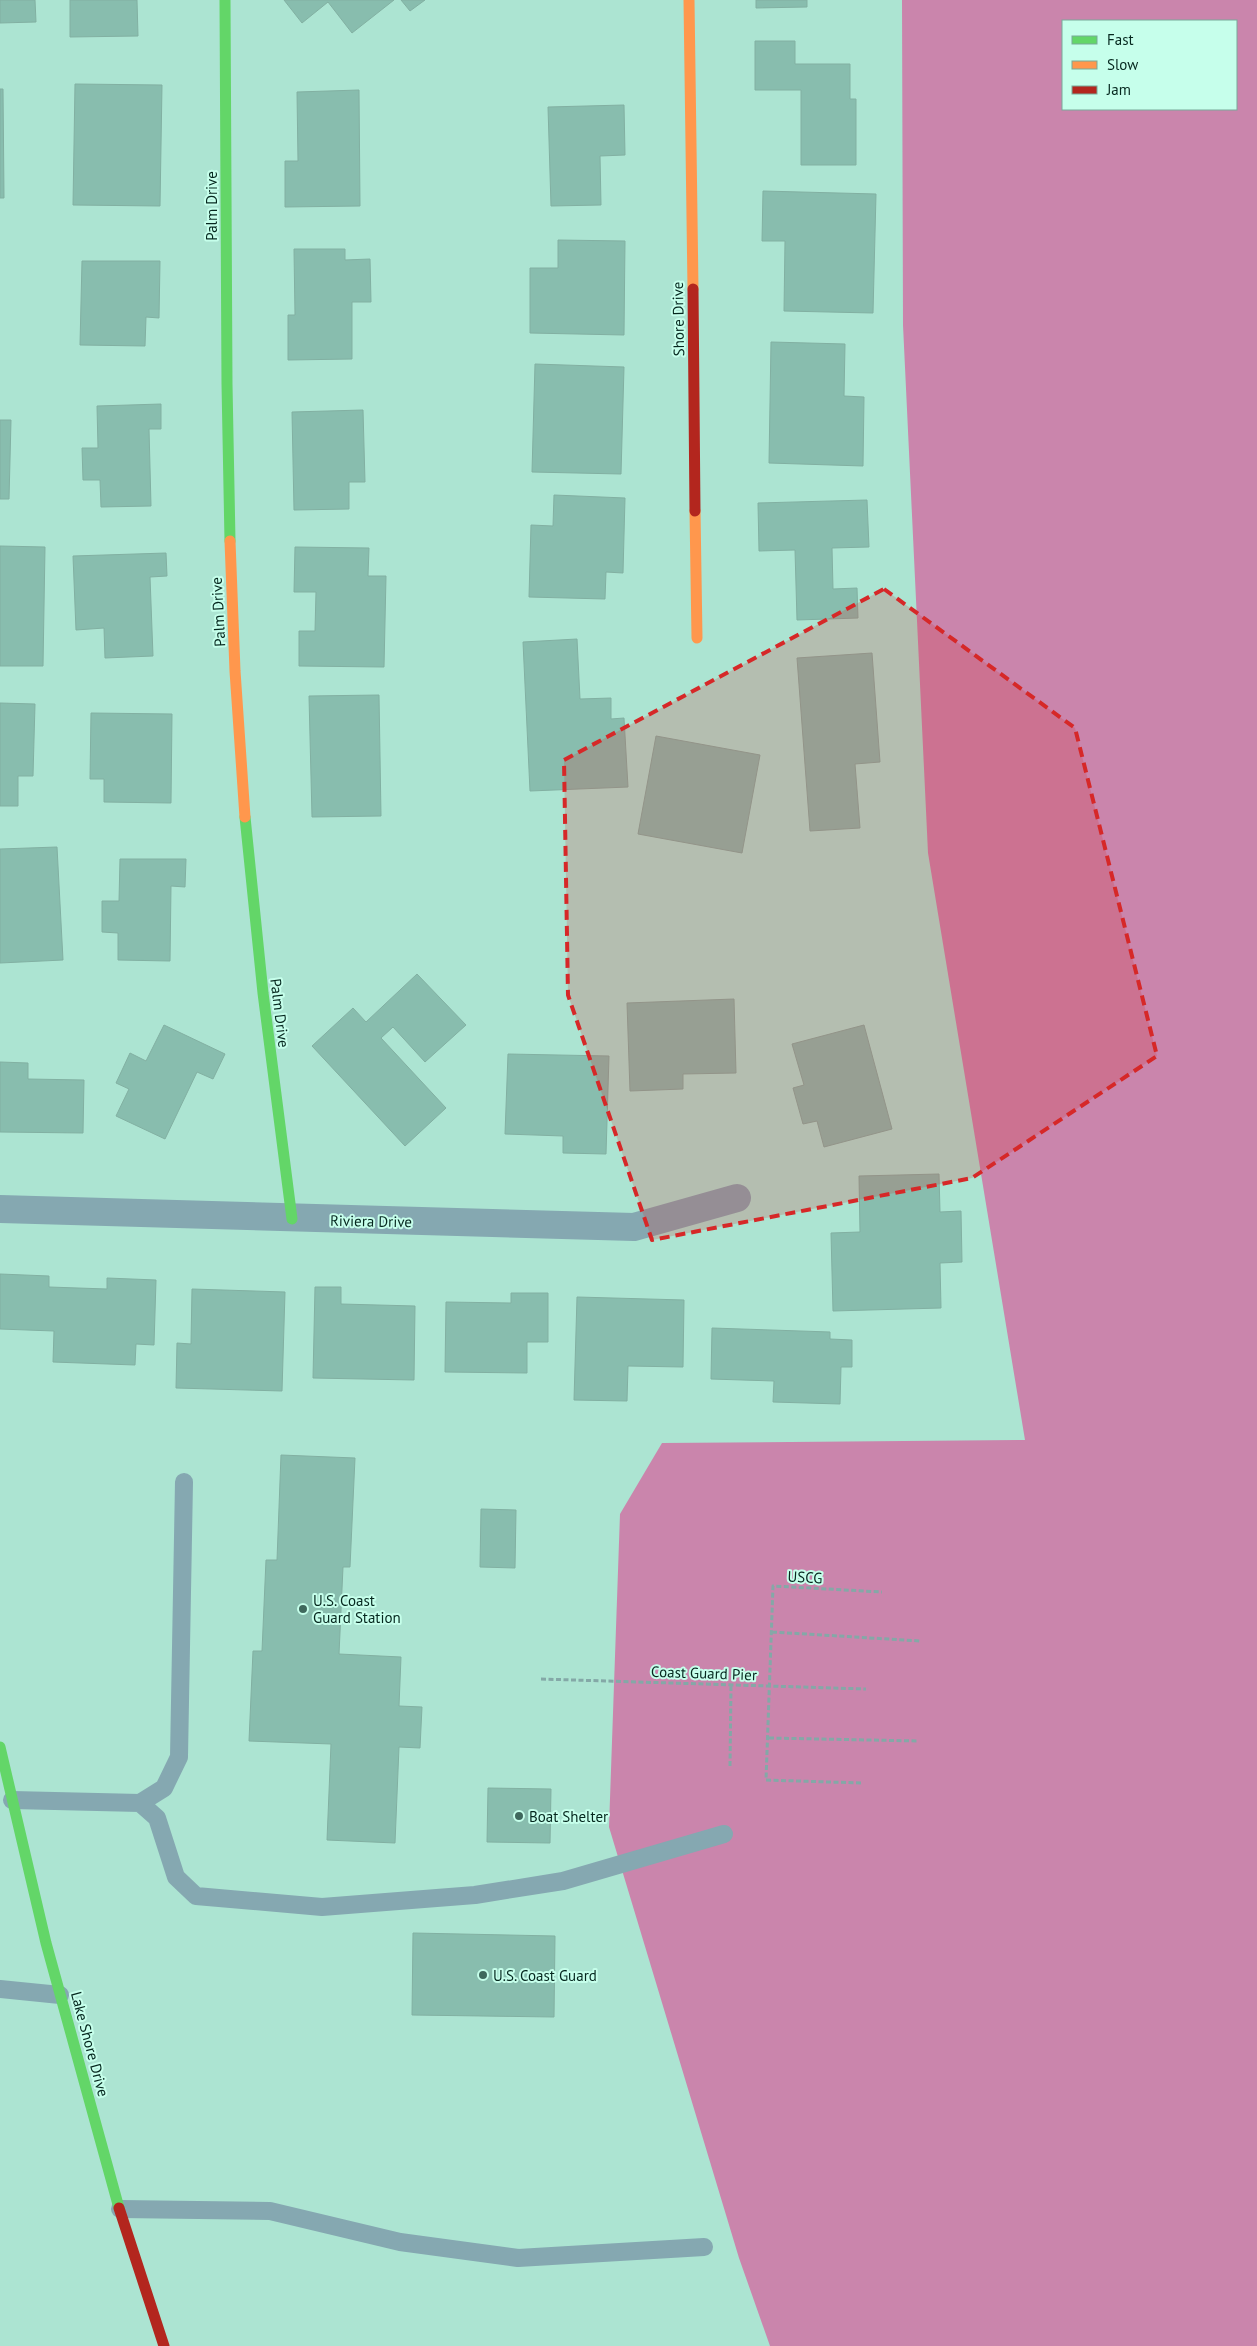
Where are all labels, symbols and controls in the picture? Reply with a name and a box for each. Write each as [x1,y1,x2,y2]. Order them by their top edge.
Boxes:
legend [1062,20,1237,110]
text: Fast [1107,30,1134,49]
text: Slow [1107,55,1138,74]
text: Jam [1106,80,1131,99]
street label: Palm Drive [202,171,221,241]
street label: Shore Drive [668,282,688,356]
street label: Palm Drive [207,577,229,647]
street label: Palm Drive [266,977,294,1049]
street label: Riviera Drive [330,1211,412,1231]
street label: USCG [787,1567,823,1587]
place label: U.S. Coast Guard Station [313,1591,401,1627]
marker: U.S. Coast Guard Station [297,1603,309,1615]
street label: Coast Guard Pier [651,1662,757,1684]
place label: Boat Shelter [529,1807,608,1826]
marker: Boat Shelter [513,1810,525,1822]
place label: U.S. Coast Guard [493,1966,597,1985]
marker: U.S. Coast Guard [477,1969,489,1981]
street label: Lake Shore Drive [67,1989,113,2099]

